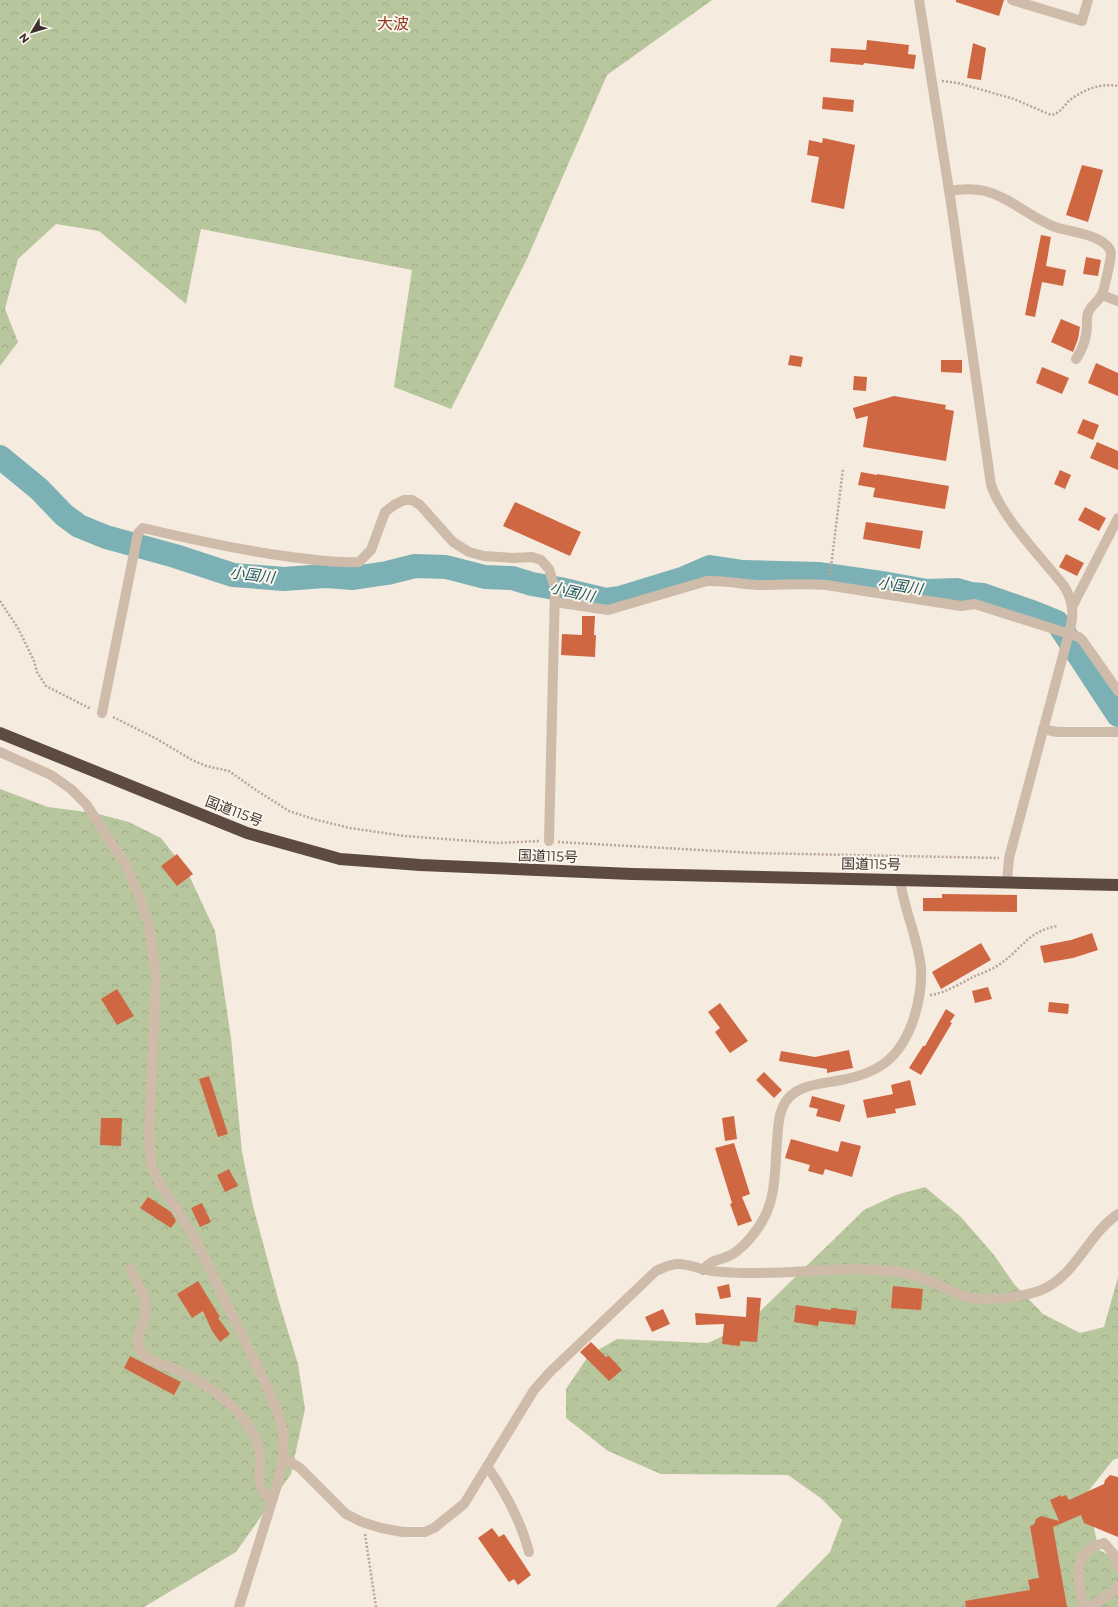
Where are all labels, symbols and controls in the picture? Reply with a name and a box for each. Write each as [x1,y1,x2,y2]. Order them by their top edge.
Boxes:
north arrow [12,12,52,52]
district label: 大波 [377,14,409,33]
text: N [16,30,32,46]
water label: 小国川 [229,562,278,587]
water label: 小国川 [876,573,926,599]
water label: 小国川 [548,577,598,606]
street label: 国道115号 [203,792,265,830]
street label: 国道115号 [518,846,578,866]
street label: 国道115号 [841,854,901,874]

